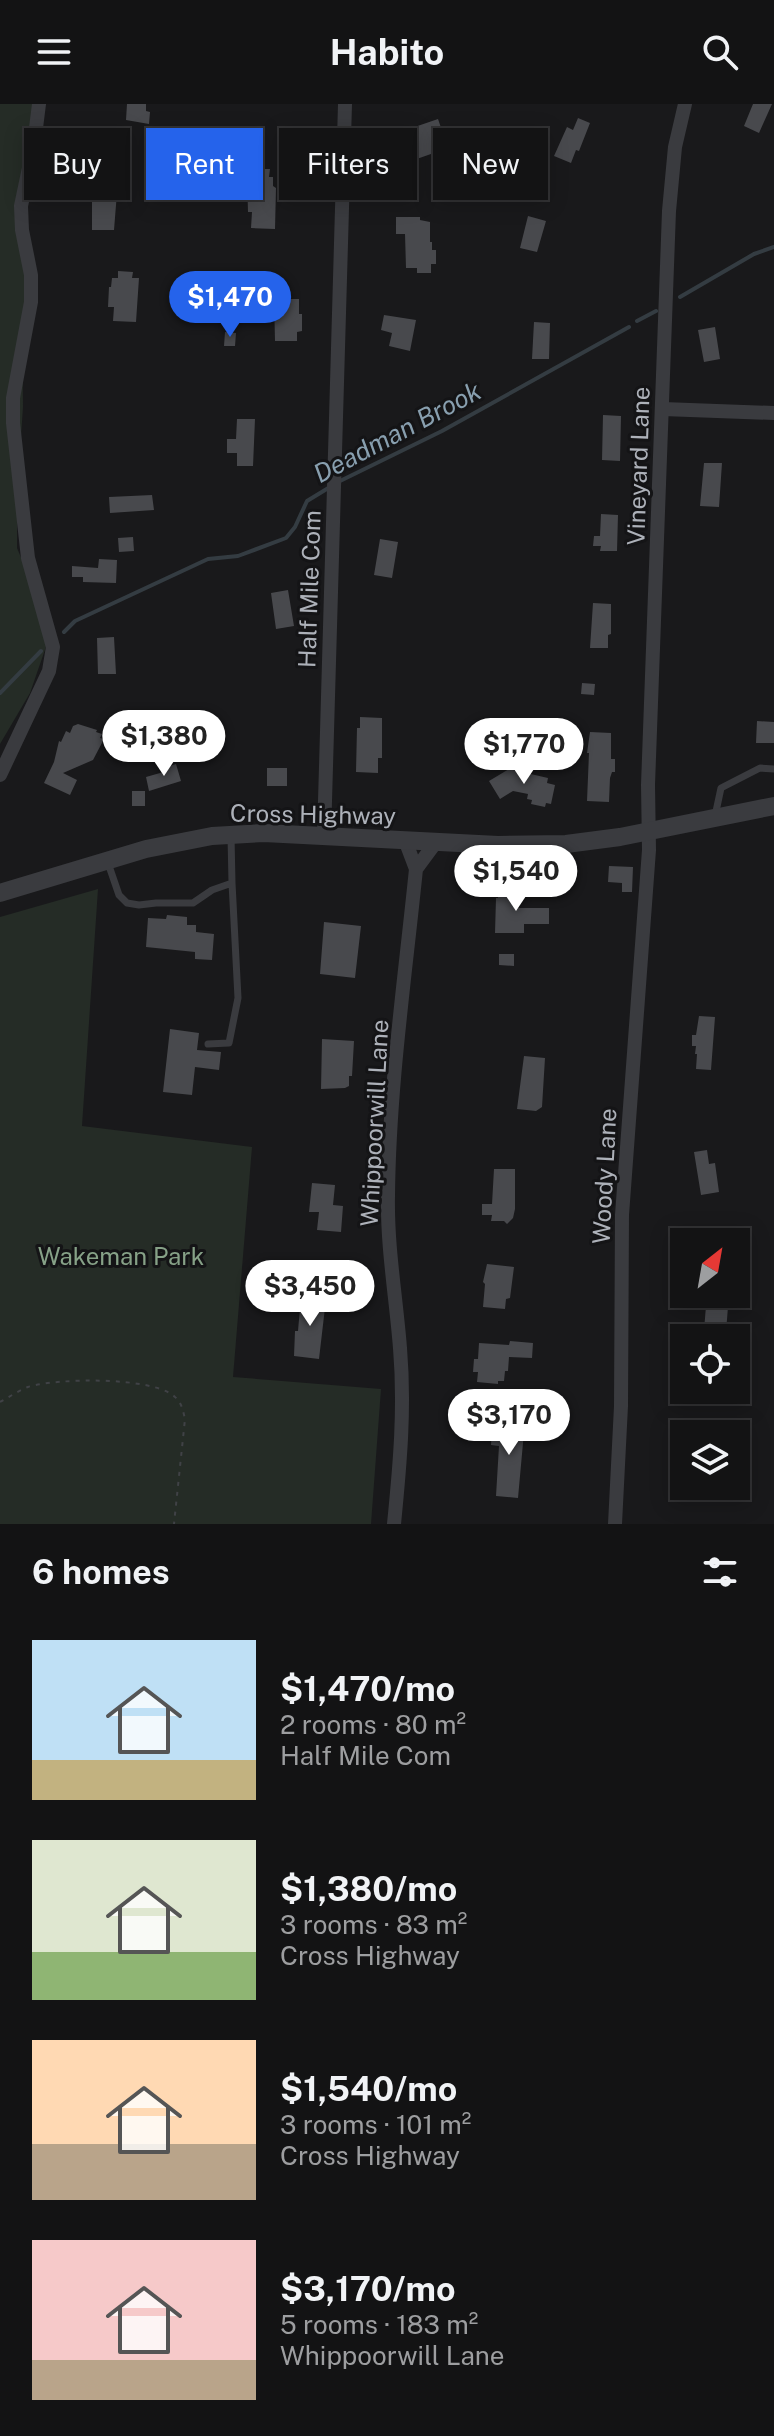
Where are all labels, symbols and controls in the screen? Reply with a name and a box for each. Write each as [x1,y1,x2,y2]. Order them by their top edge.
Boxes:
icon: menu [32,30,76,74]
icon: search [698,30,742,74]
text: Habito [330,31,444,73]
chip: Buy [24,128,130,200]
chip: Rent [146,128,263,200]
chip: Filters [279,128,417,200]
chip: New [433,128,548,200]
pin: $1,470 [165,271,295,339]
text: $1,470 [187,281,273,312]
water label: Deadman Brook [308,375,486,489]
street label: Vineyard Lane [621,386,655,546]
street label: Half Mile Com [292,510,326,668]
pin: $1,380 [99,710,229,778]
pin: $1,770 [459,718,589,786]
text: $1,380 [120,720,208,751]
text: $1,770 [482,728,566,759]
street label: Cross Highway [230,799,396,829]
pin: $1,540 [451,845,581,913]
text: $1,540 [472,855,560,886]
street label: Whippoorwill Lane [355,1019,393,1227]
street label: Woody Lane [586,1107,622,1245]
north arrow [670,1228,750,1308]
map controls [670,1228,750,1500]
park label: Wakeman Park [38,1242,204,1270]
pin: $3,450 [245,1260,375,1328]
text: $3,450 [263,1270,357,1301]
button: locate [670,1324,750,1404]
pin: $3,170 [444,1389,574,1457]
text: $3,170 [466,1399,552,1430]
button: layers [670,1420,750,1500]
icon: filters [698,1550,742,1594]
text: 6 homes [32,1552,170,1592]
text: $1,470/mo [280,1669,455,1709]
icon: home [96,1672,192,1768]
text: 2 rooms · 80 m² [280,1709,466,1740]
text: Half Mile Com [280,1740,451,1771]
text: $1,380/mo [280,1869,457,1909]
icon: home [96,1872,192,1968]
text: 3 rooms · 83 m² [280,1909,467,1940]
text: Cross Highway [280,1940,460,1971]
text: $1,540/mo [280,2069,457,2109]
icon: home [96,2072,192,2168]
text: 3 rooms · 101 m² [280,2109,471,2140]
text: Cross Highway [280,2140,460,2171]
text: $3,170/mo [280,2269,456,2309]
icon: home [96,2272,192,2368]
text: 5 rooms · 183 m² [280,2309,478,2340]
text: Whippoorwill Lane [280,2340,505,2371]

